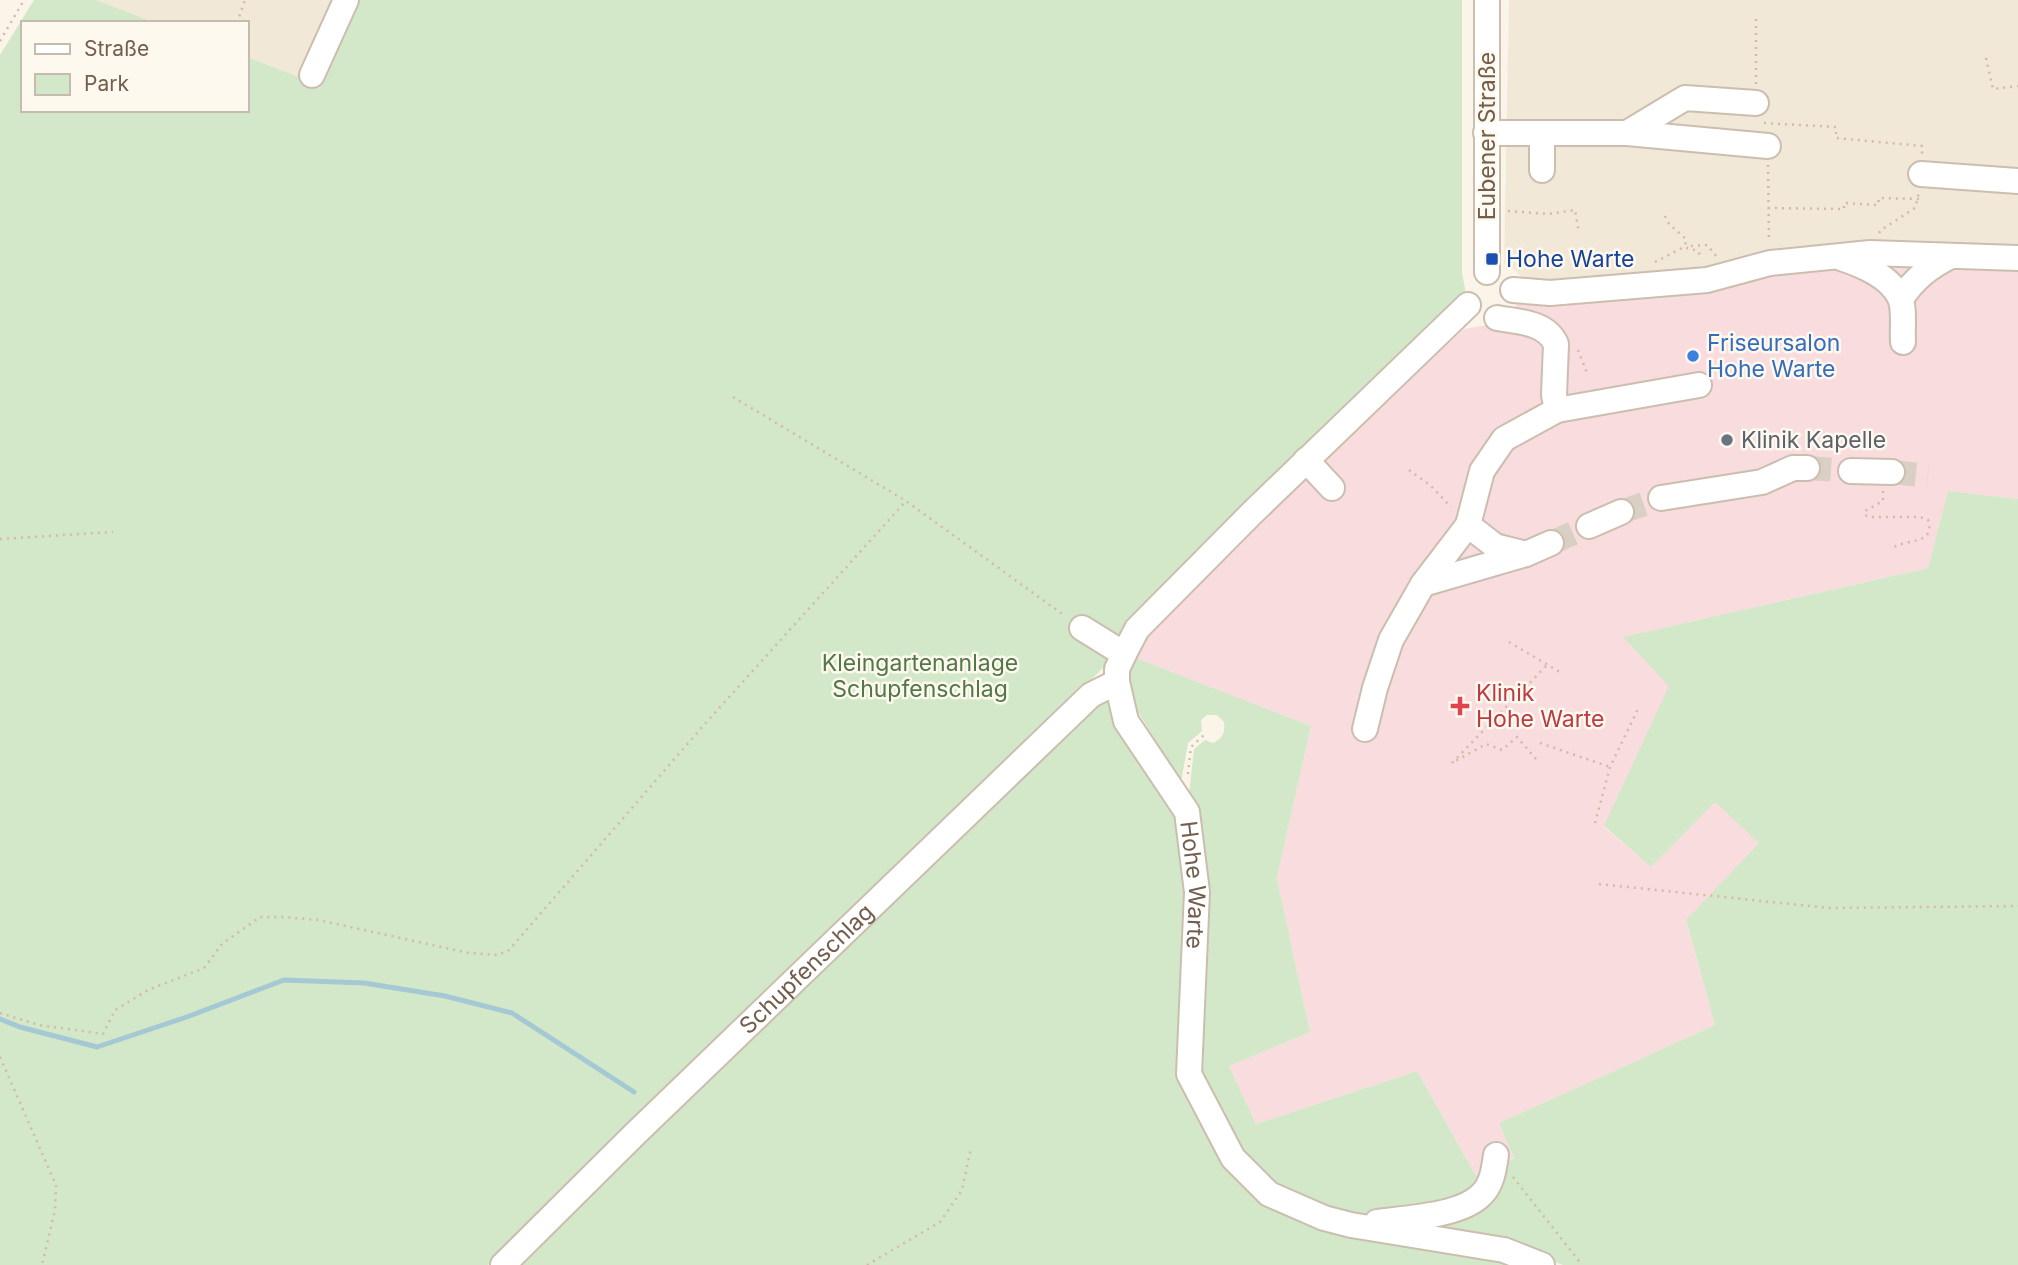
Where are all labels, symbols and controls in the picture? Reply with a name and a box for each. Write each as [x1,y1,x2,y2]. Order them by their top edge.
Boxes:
legend [21,21,248,112]
text: Straße [84,36,149,61]
street label: Eubener Straße [1473,52,1501,220]
text: Park [84,71,129,96]
place label: Hohe Warte [1506,245,1635,273]
marker: Hohe Warte [1484,251,1500,267]
place label: Friseursalon Hohe Warte [1707,329,1840,383]
marker: Friseursalon Hohe Warte [1685,348,1701,364]
place label: Klinik Kapelle [1741,426,1886,454]
marker: Klinik Kapelle [1719,432,1735,448]
park label: Kleingartenanlage Schupfenschlag [822,649,1018,703]
place label: Klinik Hohe Warte [1476,679,1605,733]
marker: Klinik Hohe Warte [1450,696,1470,716]
street label: Hohe Warte [1174,819,1211,950]
street label: Schupfenschlag [734,898,879,1040]

